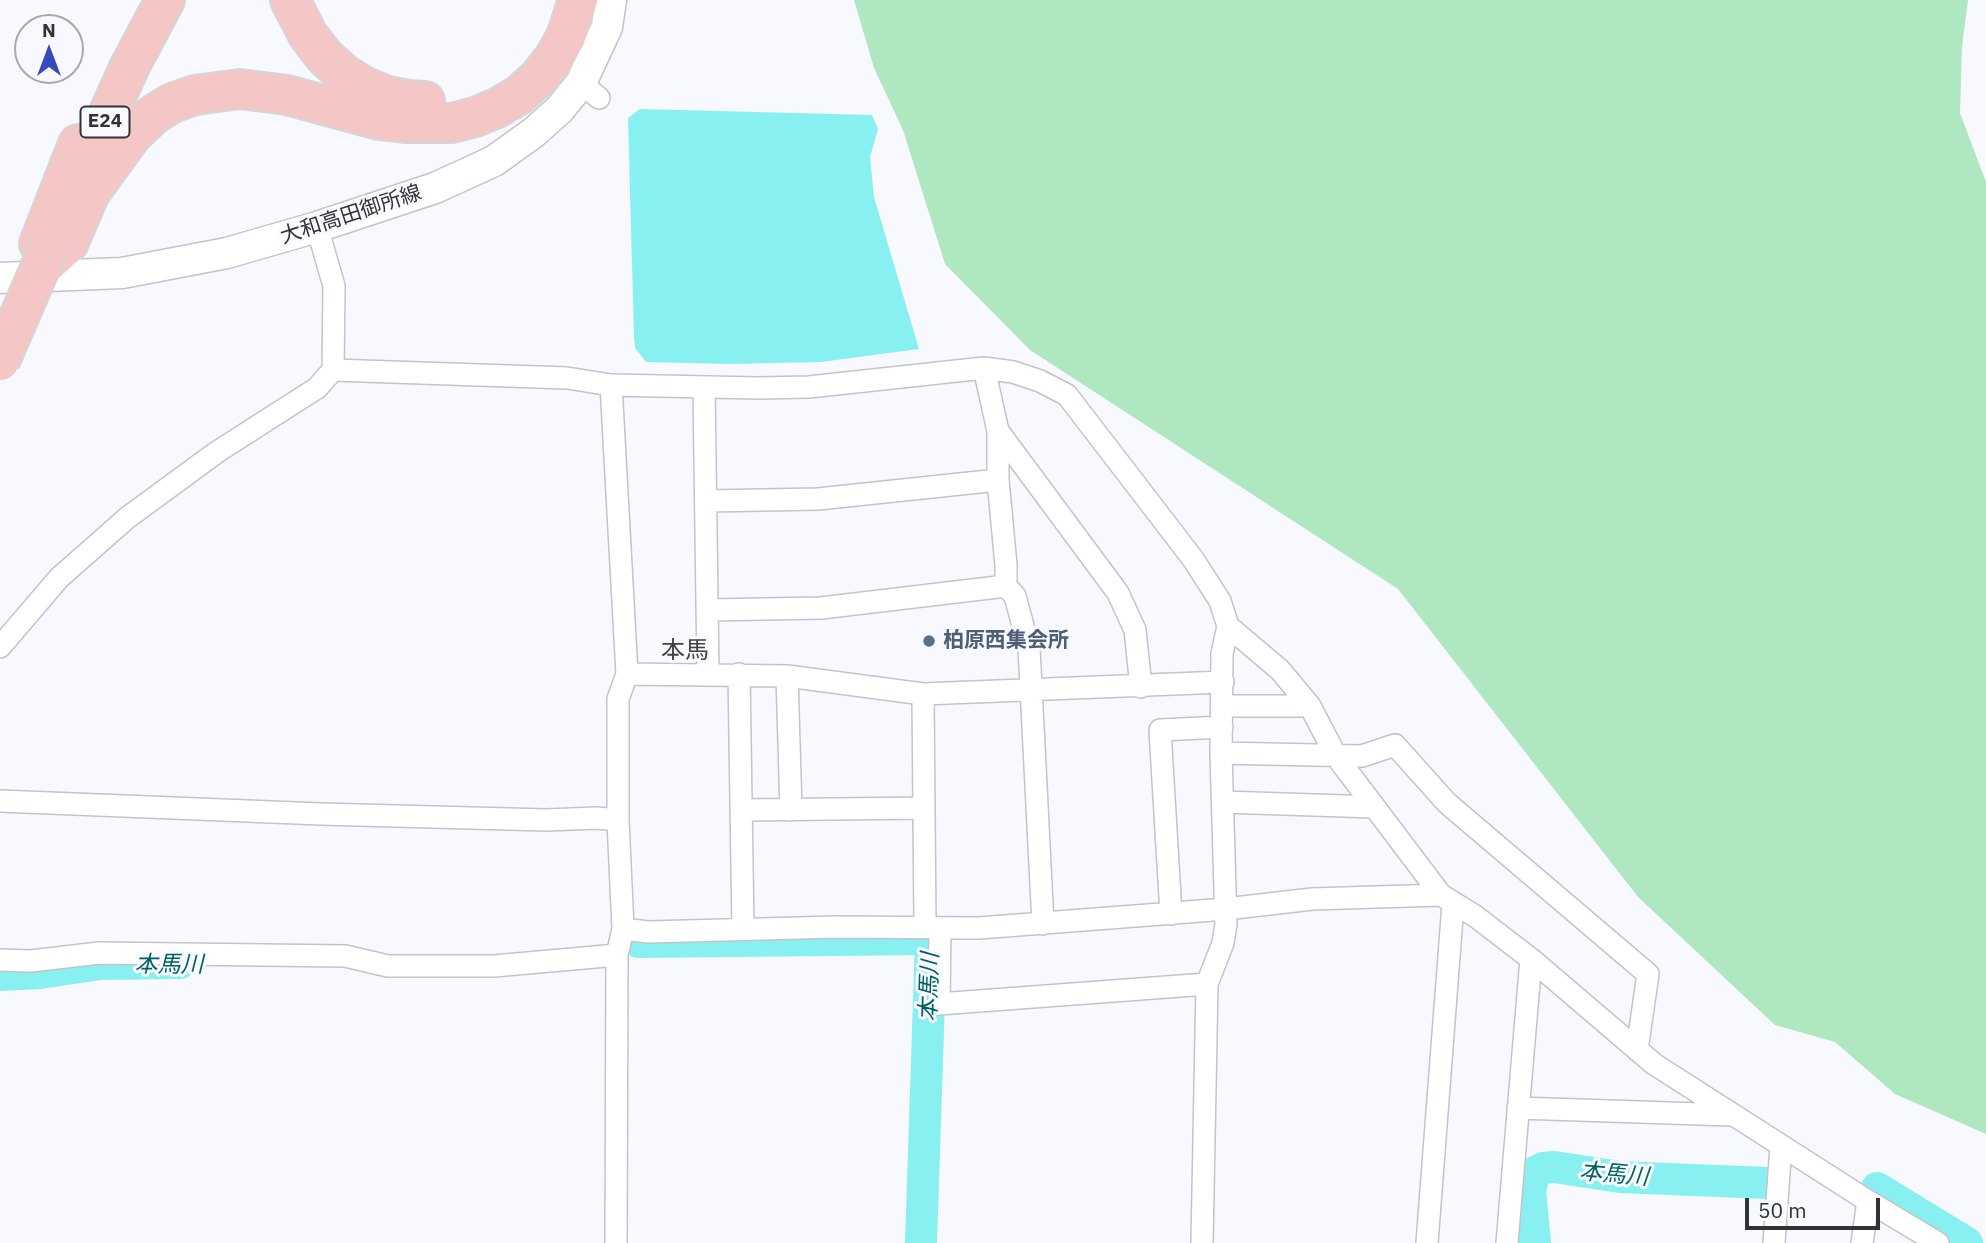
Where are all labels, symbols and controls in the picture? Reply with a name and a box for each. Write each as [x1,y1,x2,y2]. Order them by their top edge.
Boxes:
north arrow [14,14,84,84]
text: N [42,18,56,42]
road number: E24 [80,106,130,138]
street label: 大和高田御所線 [277,180,425,250]
place label: 柏原西集会所 [943,628,1069,654]
marker: 柏原西集会所 [921,633,937,649]
district label: 本馬 [661,637,709,665]
water label: 本馬川 [135,951,203,979]
water label: 本馬川 [915,952,945,1022]
water label: 本馬川 [1578,1158,1650,1192]
scale bar [1748,1184,1883,1228]
text: 50 m [1758,1196,1807,1224]

